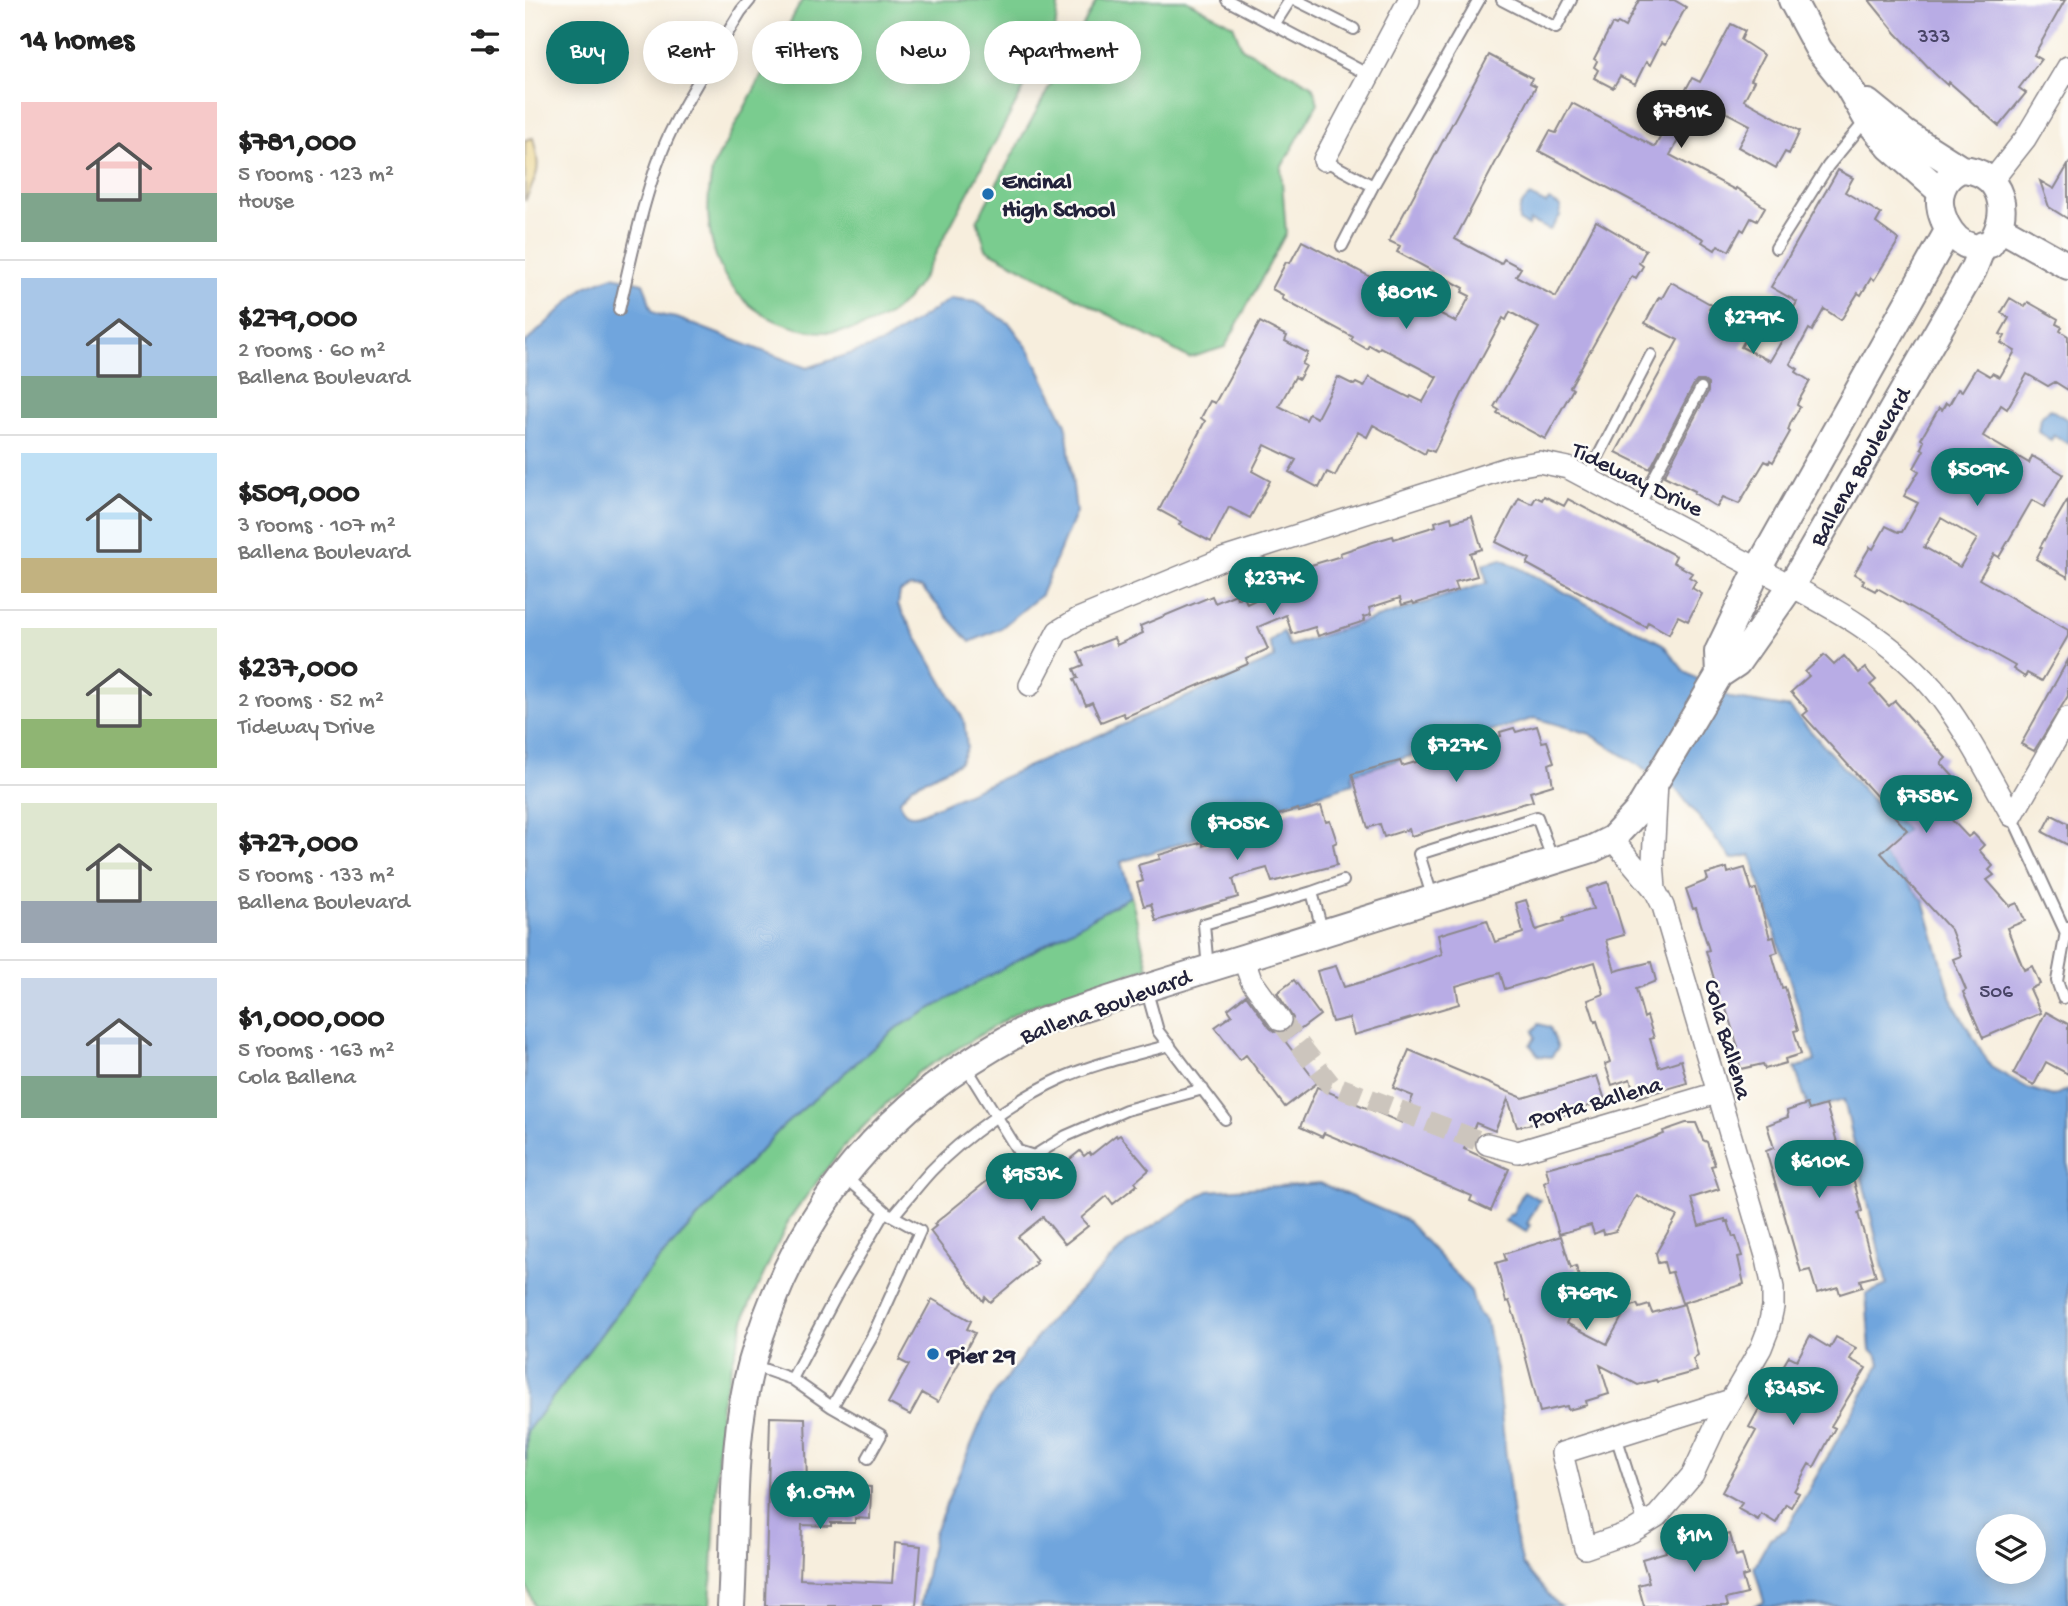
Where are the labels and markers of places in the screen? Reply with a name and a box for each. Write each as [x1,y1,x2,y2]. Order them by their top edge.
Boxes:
pin: $781K [1632,90,1730,150]
place label: Encinal High School [1002,169,1116,226]
marker: Encinal High School [980,186,996,202]
pin: $801K [1357,272,1455,331]
pin: $279K [1704,296,1802,356]
pin: $509K [1928,448,2026,508]
pin: $237K [1224,558,1322,617]
pin: $727K [1407,724,1505,784]
pin: $758K [1877,776,1975,835]
pin: $705K [1188,802,1286,862]
pin: $610K [1770,1140,1868,1200]
pin: $953K [982,1154,1080,1213]
pin: $769K [1537,1272,1635,1332]
place label: Pier 29 [945,1343,1016,1372]
marker: Pier 29 [925,1346,941,1362]
pin: $345K [1744,1368,1842,1427]
pin: $1.07M [763,1472,877,1531]
pin: $1M [1660,1514,1728,1574]

